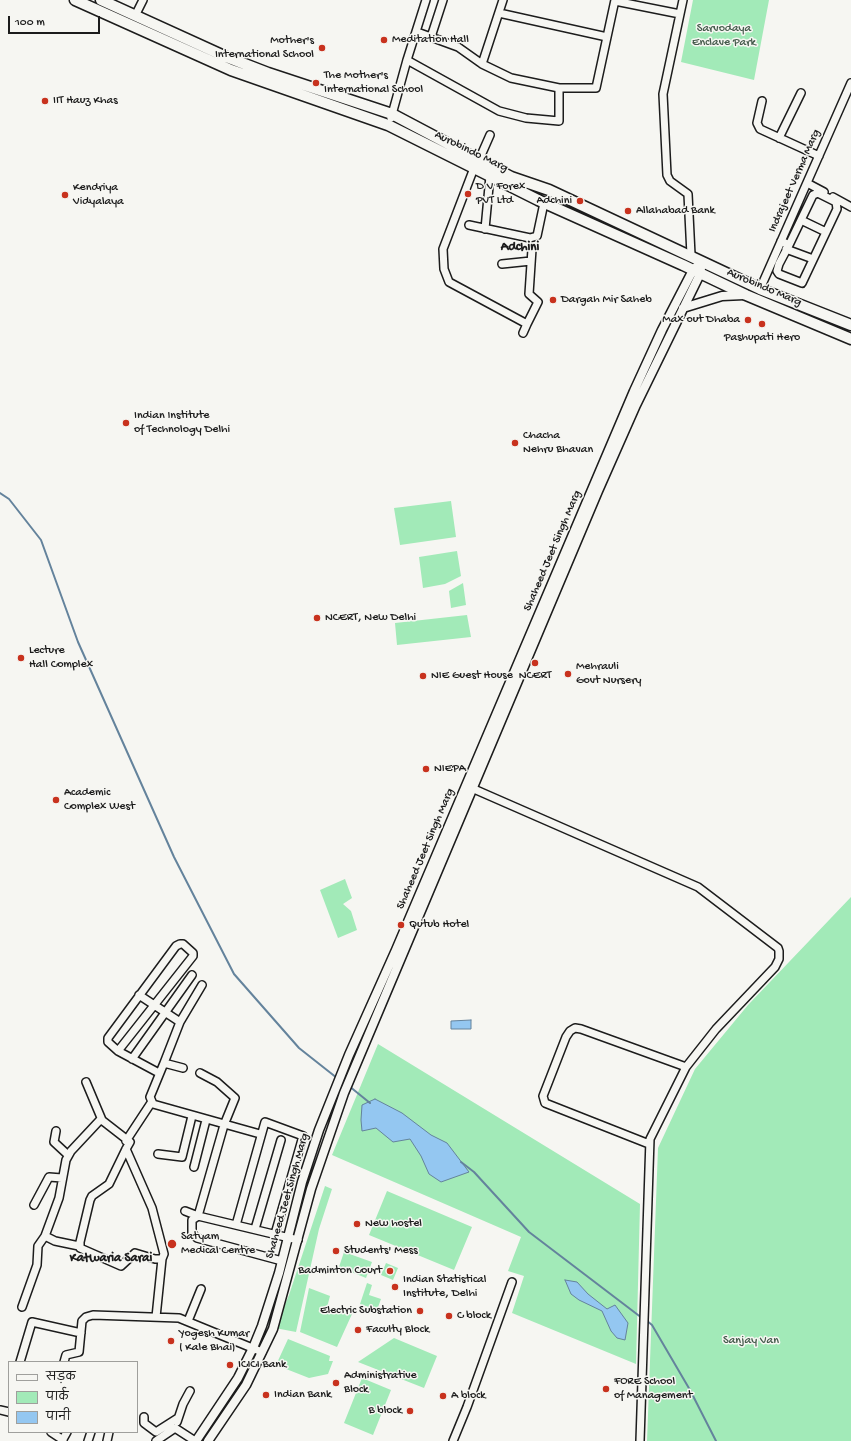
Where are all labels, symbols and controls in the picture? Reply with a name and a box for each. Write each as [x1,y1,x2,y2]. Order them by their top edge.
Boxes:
scale bar [10,8,102,34]
text: 100 m [15,16,45,30]
park label: Sarvodaya Enclave Park [692,22,756,50]
place label: Meditation Hall [392,33,469,47]
place label: Mother's International School [215,34,314,62]
marker: Meditation Hall [379,35,389,45]
marker: Mother's International School [317,43,327,53]
place label: The Mother's International School [324,69,423,97]
marker: The Mother's International School [311,78,321,88]
place label: IIT Hauz Khas [53,94,118,108]
marker: IIT Hauz Khas [40,96,50,106]
street label: Indrajeet Verma Marg [766,127,824,235]
street label: Aurobindo Marg [432,128,510,176]
place label: D V Forex PVT Ltd [476,180,525,208]
place label: Kendriya Vidyalaya [73,181,124,209]
marker: D V Forex PVT Ltd [463,189,473,199]
marker: Kendriya Vidyalaya [60,190,70,200]
place label: Adchini [536,194,572,208]
marker: Adchini [575,196,585,206]
place label: Allahabad Bank [636,204,715,218]
marker: Allahabad Bank [623,206,633,216]
district label: Adchini [501,240,539,256]
street label: Aurobindo Marg [724,266,804,310]
place label: Dargah Mir Saheb [561,293,652,307]
marker: Dargah Mir Saheb [548,295,558,305]
place label: Max out Dhaba [662,313,740,327]
marker: Max out Dhaba [743,315,753,325]
marker: Pashupati Hero [757,319,767,329]
place label: Pashupati Hero [724,331,800,345]
place label: Indian Institute of Technology Delhi [134,409,230,437]
marker: Indian Institute of Technology Delhi [121,418,131,428]
place label: Chacha Nehru Bhavan [523,429,593,457]
marker: Chacha Nehru Bhavan [510,438,520,448]
street label: Shaheed Jeet Singh Marg [521,488,585,614]
place label: NCERT, New Delhi [325,611,416,625]
marker: NCERT, New Delhi [312,613,322,623]
place label: Lecture Hall Complex [29,644,93,672]
marker: Lecture Hall Complex [16,653,26,663]
marker: NCERT [530,658,540,668]
place label: Mehrauli Govt Nursery [576,660,641,688]
place label: NIE Guest House [431,669,513,683]
place label: NCERT [519,669,551,683]
marker: Mehrauli Govt Nursery [563,669,573,679]
marker: NIE Guest House [418,671,428,681]
place label: NIEPA [434,762,466,776]
marker: NIEPA [421,764,431,774]
place label: Academic Complex West [64,786,135,814]
street label: Shaheed Jeet Singh Marg [394,786,458,912]
marker: Academic Complex West [51,795,61,805]
place label: Qutub Hotel [409,918,469,932]
marker: Qutub Hotel [396,920,406,930]
street label: Shaheed Jeet Singh Marg [263,1132,313,1260]
place label: New hostel [365,1217,422,1231]
marker: New hostel [352,1219,362,1229]
place label: Satyam Medical Centre [181,1230,255,1258]
marker: Satyam Medical Centre [166,1238,178,1250]
place label: Students' Mess [344,1244,418,1258]
marker: Students' Mess [331,1246,341,1256]
district label: Katwaria Sarai [70,1251,152,1267]
place label: Badminton Court [298,1264,382,1278]
marker: Badminton Court [385,1266,395,1276]
place label: Indian Statistical Institute, Delhi [403,1273,486,1301]
marker: Indian Statistical Institute, Delhi [390,1282,400,1292]
place label: Electric Substation [320,1304,412,1318]
marker: Electric Substation [415,1306,425,1316]
place label: C block [457,1309,491,1323]
marker: C block [444,1311,454,1321]
place label: Faculty Block [366,1323,429,1337]
marker: Faculty Block [353,1325,363,1335]
place label: Yogesh Kumar ( Kale Bhai) [179,1327,249,1355]
park label: Sanjay Van [723,1334,779,1348]
marker: Yogesh Kumar ( Kale Bhai) [166,1336,176,1346]
place label: ICICI Bank [238,1358,286,1372]
marker: ICICI Bank [225,1360,235,1370]
legend [8,1361,138,1433]
place label: Administrative Block [344,1369,417,1397]
text: सड़क [46,1371,76,1385]
place label: FORE School of Management [614,1375,692,1403]
marker: Administrative Block [331,1378,341,1388]
marker: FORE School of Management [601,1384,611,1394]
place label: Indian Bank [274,1388,331,1402]
place label: A block [451,1389,486,1403]
marker: Indian Bank [261,1390,271,1400]
text: पार्क [46,1391,69,1405]
marker: A block [438,1391,448,1401]
place label: B block [368,1404,402,1418]
marker: B block [405,1406,415,1416]
text: पानी [46,1411,71,1425]

